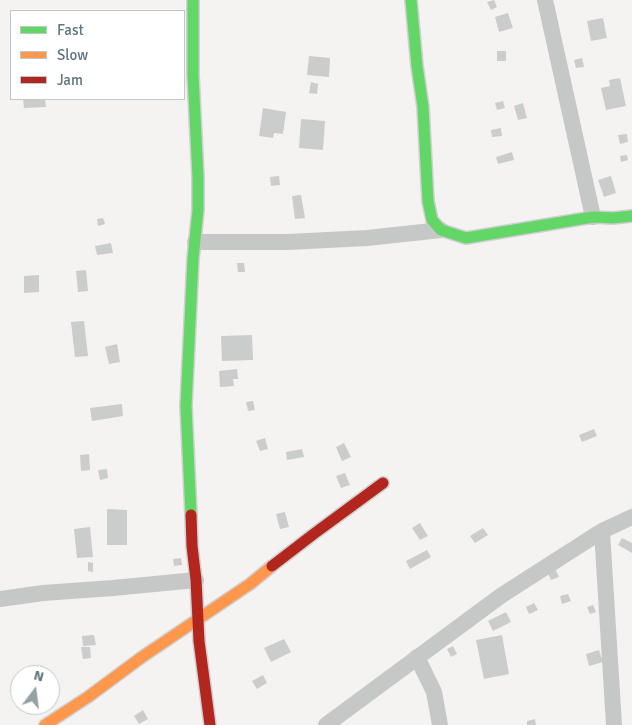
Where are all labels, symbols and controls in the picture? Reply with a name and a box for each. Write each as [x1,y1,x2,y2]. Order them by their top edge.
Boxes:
legend [10,10,185,100]
text: Fast [57,21,84,39]
text: Slow [57,46,88,64]
text: Jam [57,71,83,89]
north arrow [10,665,60,715]
text: N [32,667,46,685]

